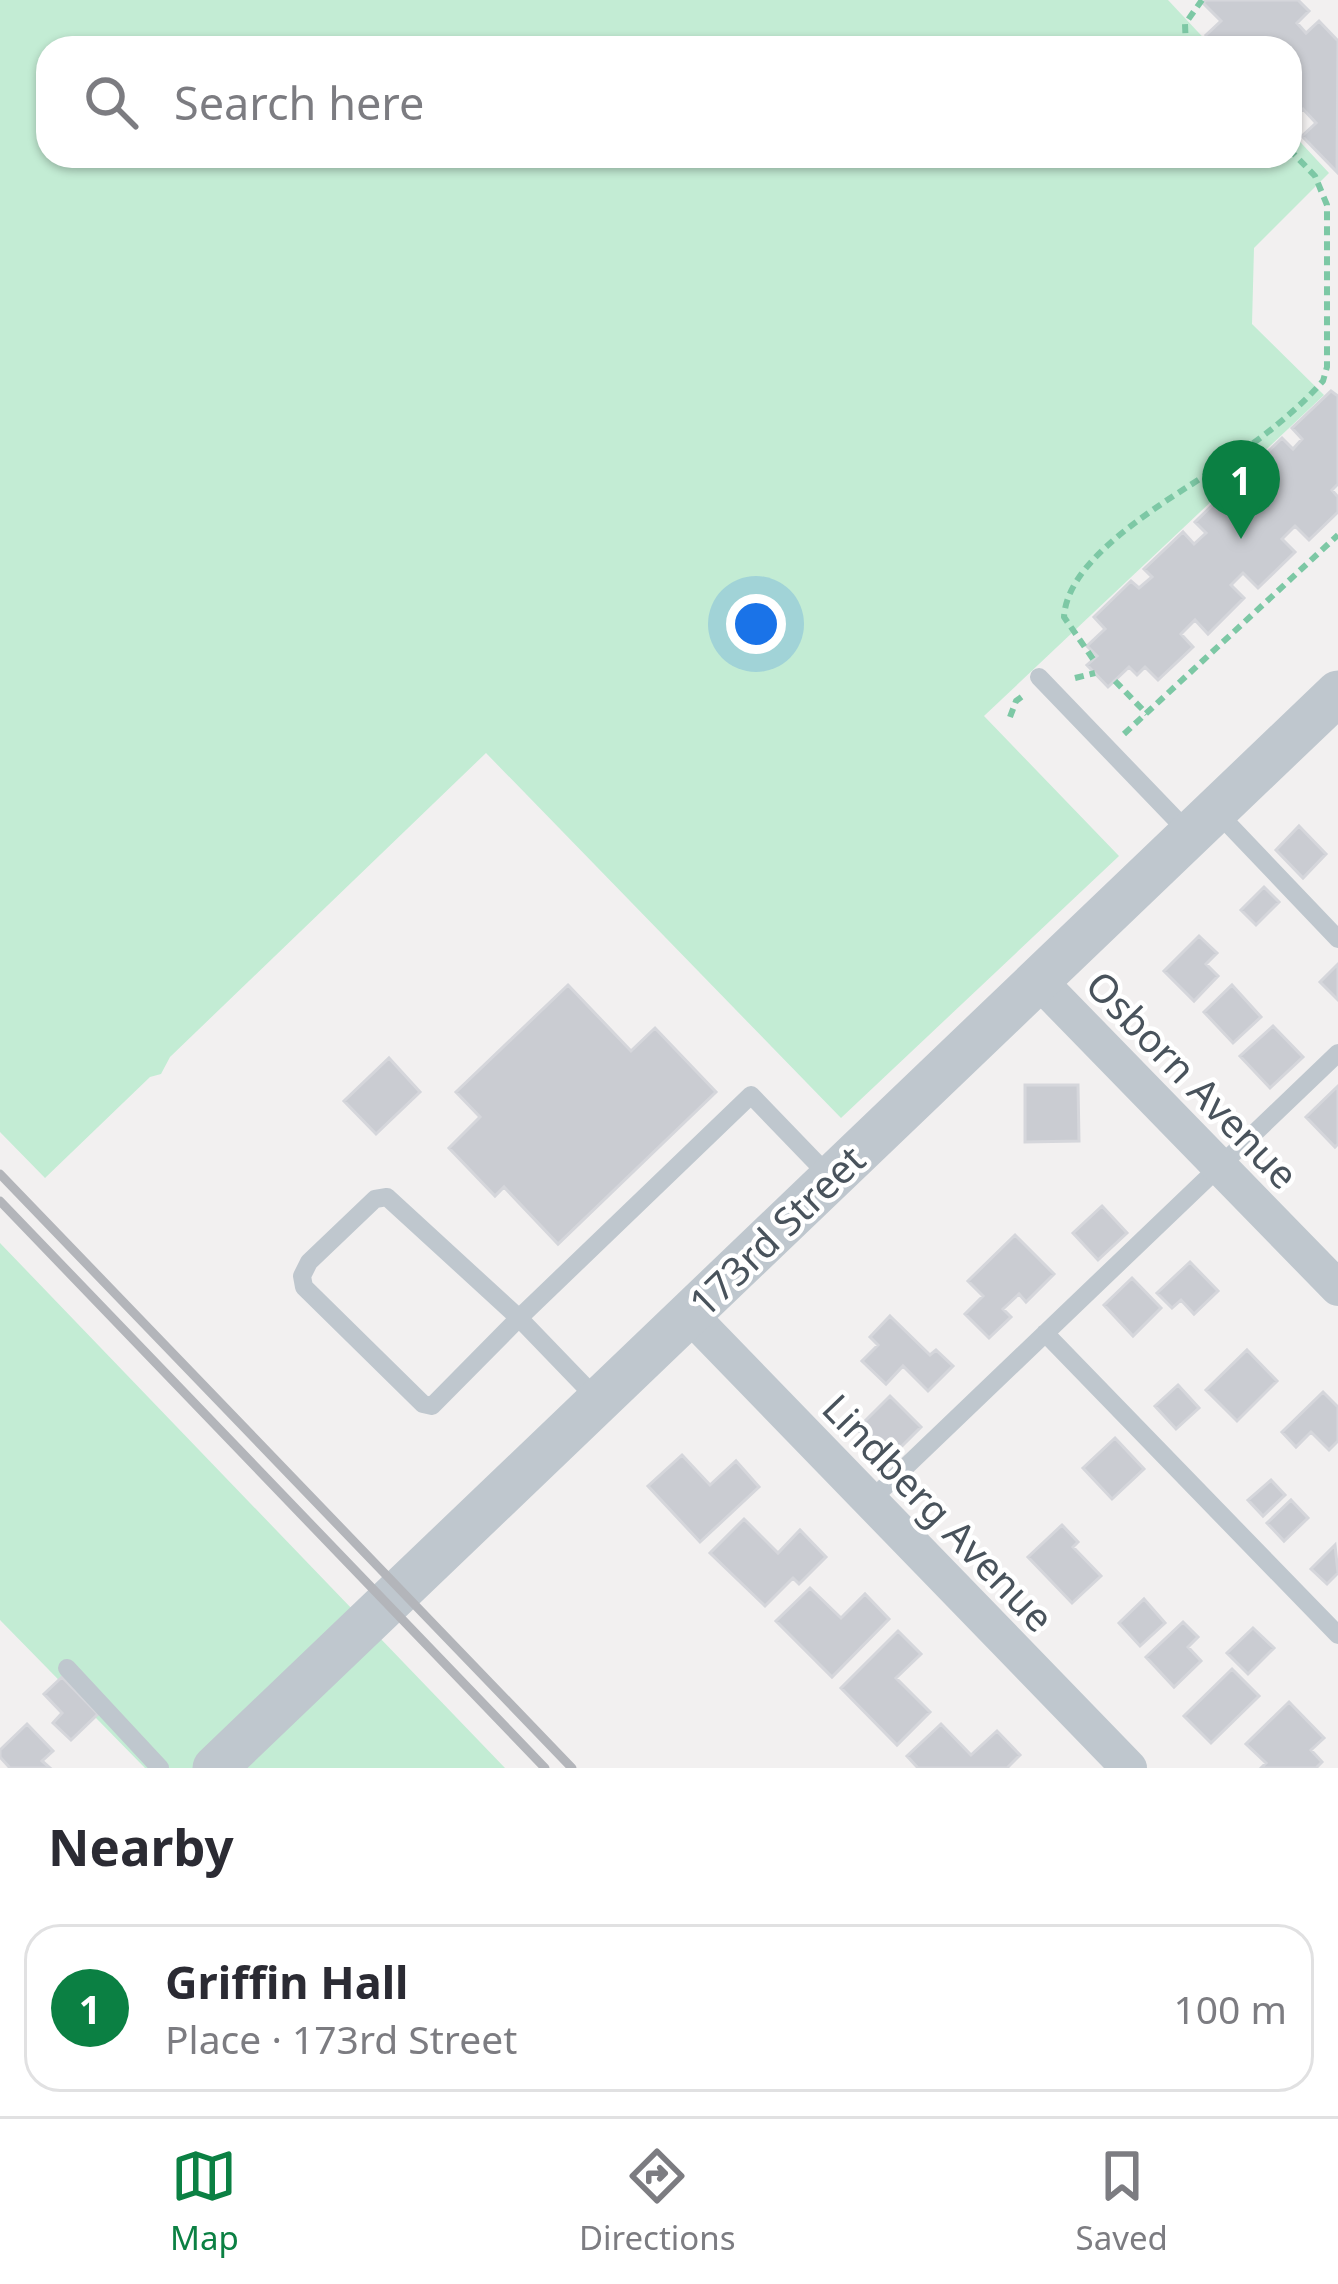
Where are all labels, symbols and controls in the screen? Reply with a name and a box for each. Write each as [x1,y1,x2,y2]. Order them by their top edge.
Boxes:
search box [36,36,1302,168]
icon: search [78,69,144,135]
text: Search here [174,72,424,133]
pin: 1 [1202,440,1280,539]
your location [726,594,786,654]
street label: Osborn Avenue [1075,958,1311,1200]
street label: 173rd Street [677,1133,875,1327]
street label: Lindberg Avenue [812,1382,1066,1642]
text: Nearby [48,1811,234,1881]
text: Griffin Hall [165,1951,409,2012]
text: 1 [79,1982,101,2035]
text: 100 m [1173,1982,1287,2035]
text: Place · 173rd Street [165,2012,517,2065]
tab: Map [170,2143,239,2260]
tab: Directions [579,2143,736,2260]
tab: Saved [1076,2143,1168,2260]

